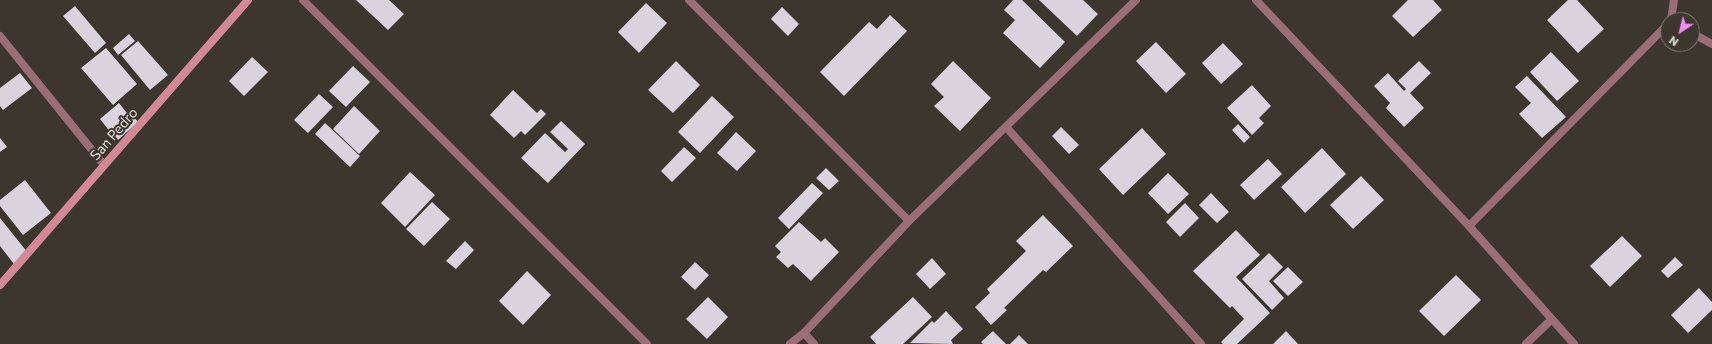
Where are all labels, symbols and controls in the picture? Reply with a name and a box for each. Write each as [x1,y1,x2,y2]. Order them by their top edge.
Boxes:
north arrow [1660,12,1700,52]
text: N [1666,34,1681,49]
street label: San Pedro [87,104,141,164]

